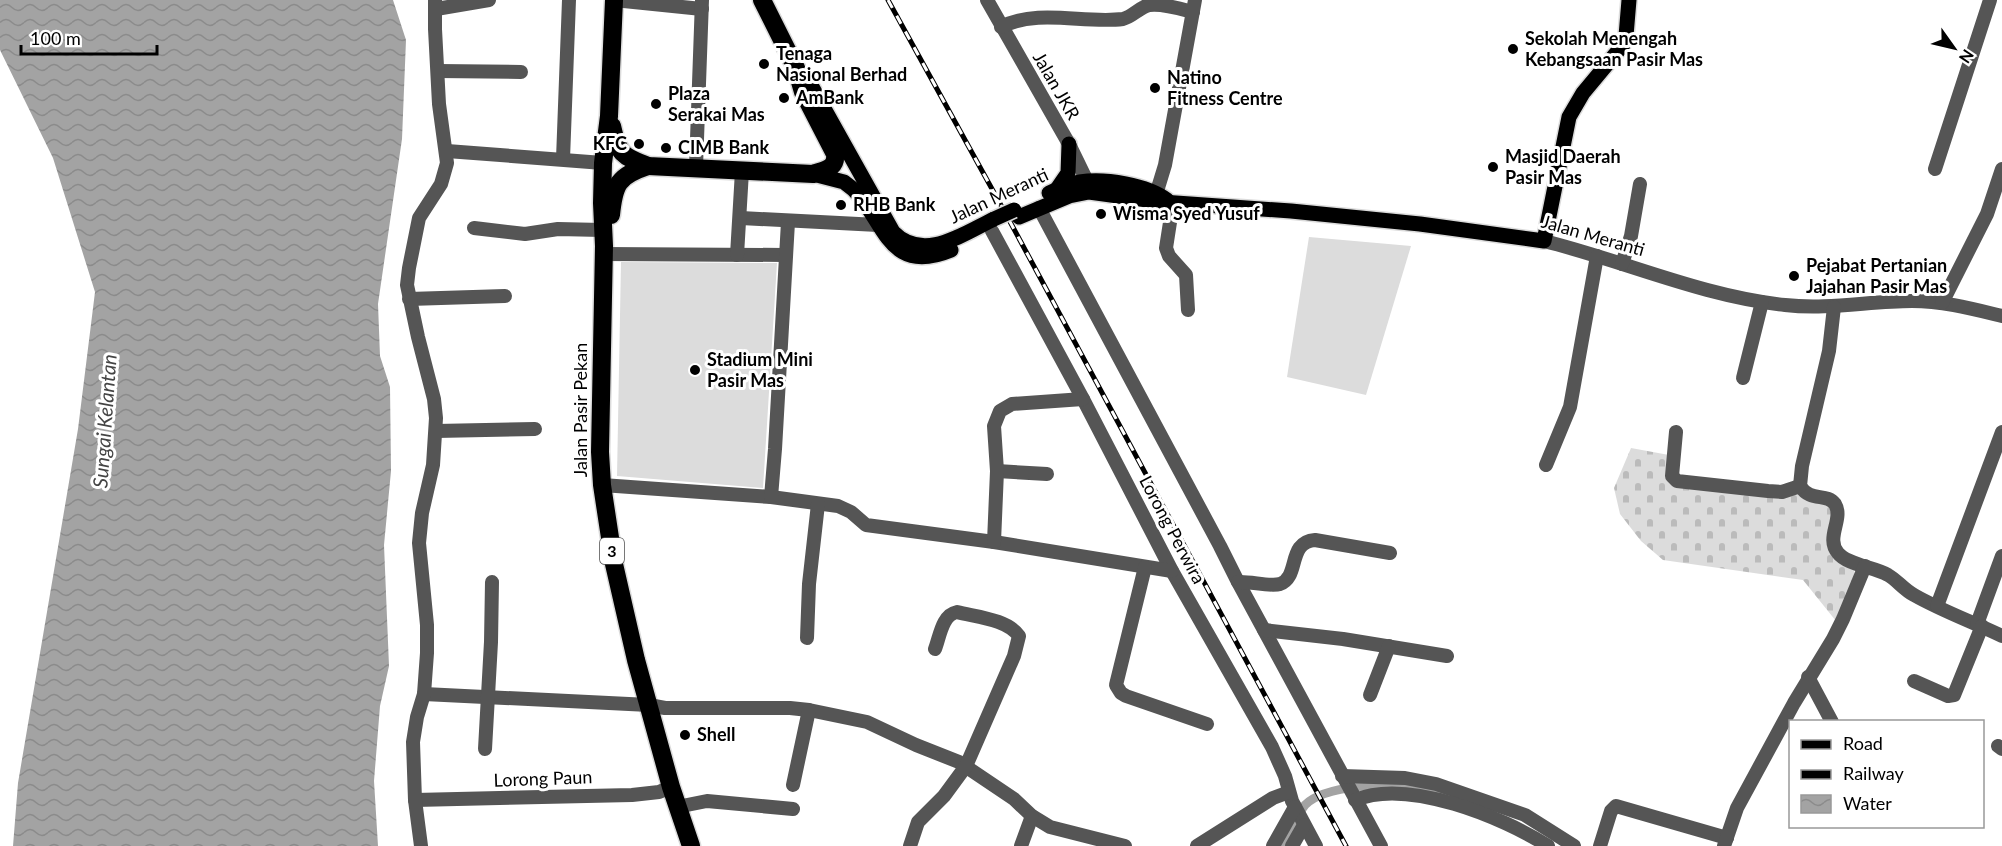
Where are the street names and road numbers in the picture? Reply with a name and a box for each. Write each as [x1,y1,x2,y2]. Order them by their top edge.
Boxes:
street label: Jalan JKR [1029,48,1085,124]
street label: Jalan Meranti [946,163,1051,228]
street label: Jalan Meranti [1539,210,1647,260]
street label: Jalan Pasir Pekan [569,343,591,477]
street label: Lorong Perwira [1135,472,1211,587]
road number: 3 [600,538,624,564]
street label: Lorong Paun [493,765,593,791]

